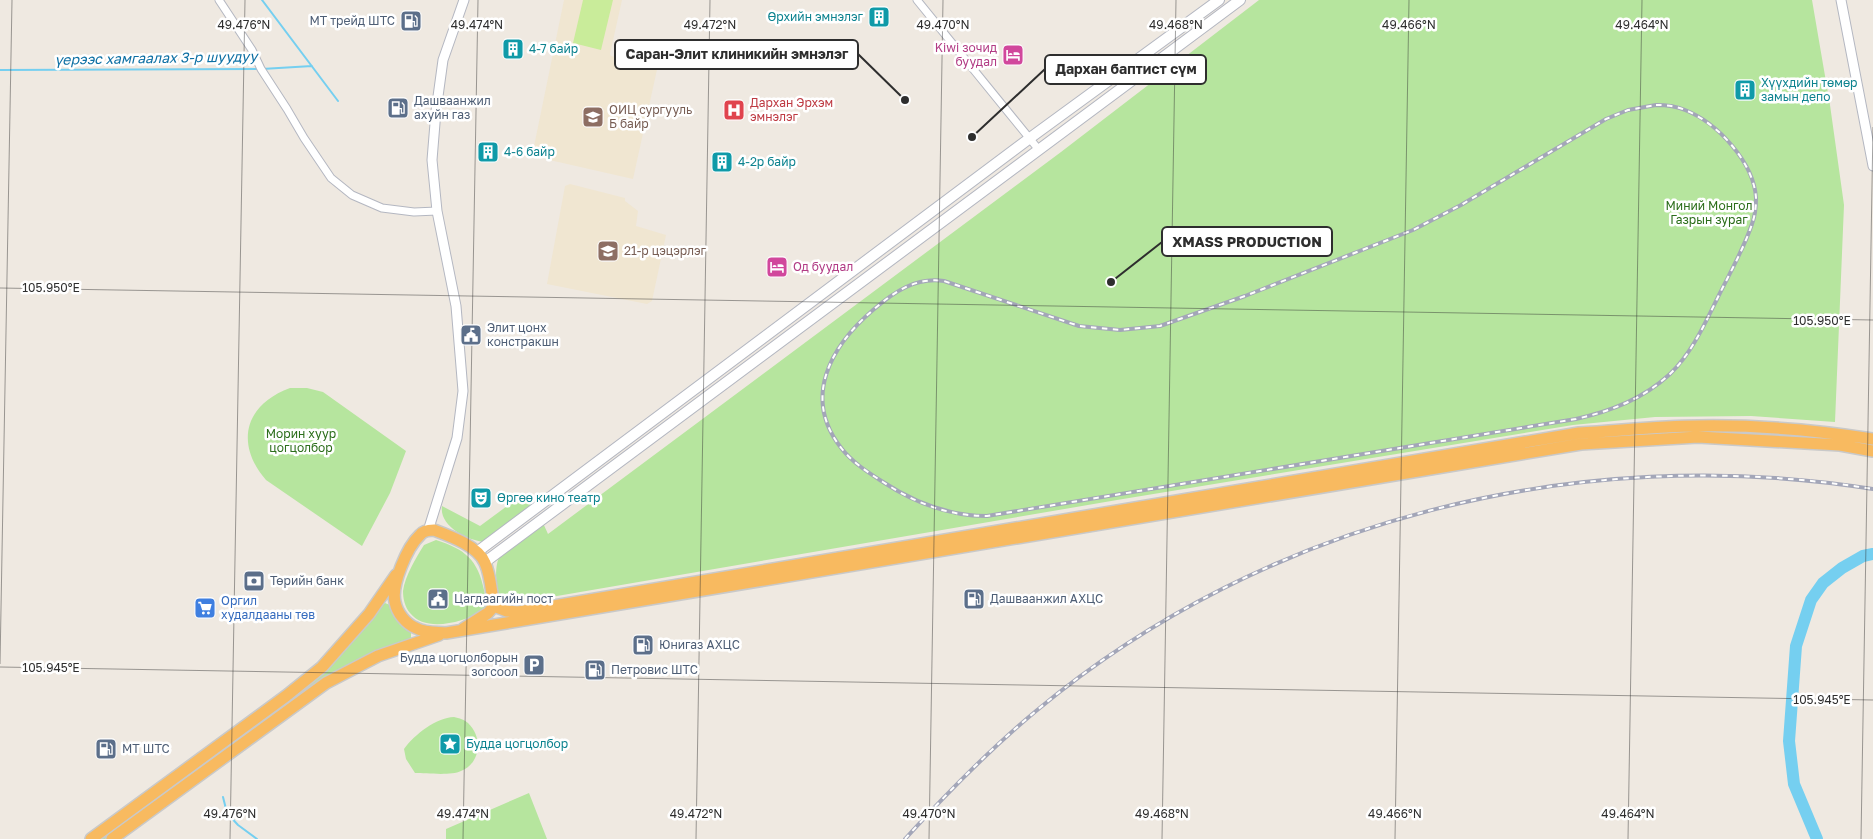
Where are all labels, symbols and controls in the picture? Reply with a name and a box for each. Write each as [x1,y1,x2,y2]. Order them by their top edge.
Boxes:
building icon: Өрхийн эмнэлэг [867,5,891,29]
fuel station icon: МТ трейд ШТС [399,9,423,33]
place label: Өрхийн эмнэлэг [767,9,863,24]
place label: МТ трейд ШТС [309,13,395,28]
text: 49.476°N [218,17,270,32]
text: 49.474°N [451,17,503,32]
text: 49.472°N [684,17,736,32]
text: 49.470°N [916,17,970,32]
text: 49.468°N [1149,17,1203,32]
text: 49.466°N [1382,17,1436,32]
text: 49.464°N [1615,17,1669,32]
building icon: 4-7 байр [501,37,525,61]
callout: Саран-Элит клиникийн эмнэлэг [615,40,858,69]
place label: Kiwi зочид буудал [935,40,997,69]
place label: 4-7 байр [529,41,578,56]
hotel icon: Kiwi зочид буудал [1001,43,1025,67]
text: Саран-Элит клиникийн эмнэлэг [626,45,849,62]
water label: үерээс хамгаалах 3-р шуудуу [55,47,260,69]
callout: Дархан баптист сүм [1045,55,1206,84]
text: Дархан баптист сүм [1055,60,1197,77]
place label: Хүүхдийн төмөр замын депо [1761,75,1857,104]
building icon: Хүүхдийн төмөр замын депо [1733,78,1757,102]
place label: Дашваанжил ахуйн газ [414,93,491,122]
place label: Дархан Эрхэм эмнэлэг [750,95,833,124]
fuel station icon: Дашваанжил ахуйн газ [386,96,410,120]
hospital icon: Дархан Эрхэм эмнэлэг [722,98,746,122]
place label: ОИЦ сургууль Б байр [609,102,692,131]
school or university icon: ОИЦ сургууль Б байр [581,105,605,129]
building icon: 4-6 байр [476,140,500,164]
place label: 4-6 байр [504,144,555,159]
building icon: 4-2р байр [710,150,734,174]
place label: 4-2р байр [738,154,796,169]
park label: Миний Монгол Газрын зураг [1666,198,1752,227]
callout: XMASS PRODUCTION [1162,227,1332,256]
text: XMASS PRODUCTION [1172,233,1322,250]
school or university icon: 21-р цэцэрлэг [596,239,620,263]
place label: 21-р цэцэрлэг [624,243,707,258]
hotel icon: Од буудал [765,255,789,279]
place label: Од буудал [793,259,853,274]
text: 105.950°E [22,280,80,295]
text: 105.950°E [1793,313,1851,328]
place label: Элит цонх констракшн [487,320,559,349]
public building icon: Элит цонх констракшн [459,323,483,347]
park label: Морин хуур цогцолбор [266,426,336,455]
theatre icon: Өргөө кино театр [469,486,493,510]
place label: Өргөө кино театр [497,490,600,505]
bank icon: Төрийн банк [242,569,266,593]
place label: Төрийн банк [270,573,344,588]
public building icon: Цагдаагийн пост [426,587,450,611]
fuel station icon: Дашваанжил АХЦС [962,587,986,611]
place label: Цагдаагийн пост [454,591,553,606]
place label: Дашваанжил АХЦС [990,591,1103,606]
place label: Оргил худалдааны төв [221,593,315,622]
supermarket icon: Оргил худалдааны төв [193,596,217,620]
fuel station icon: Юнигаз АХЦС [631,633,655,657]
place label: Юнигаз АХЦС [659,637,740,652]
place label: Будда цогцолборын зогсоол [400,650,518,679]
parking icon: Будда цогцолборын зогсоол [522,653,546,677]
fuel station icon: Петровис ШТС [583,658,607,682]
text: 105.945°E [22,660,80,675]
place label: Петровис ШТС [611,662,698,677]
text: 105.945°E [1793,692,1851,707]
place icon: Будда цогцолбор [438,732,462,756]
place label: Будда цогцолбор [466,736,568,751]
fuel station icon: МТ ШТС [94,737,118,761]
place label: МТ ШТС [122,741,170,756]
text: 49.476°N [204,806,256,821]
text: 49.474°N [437,806,489,821]
text: 49.472°N [670,806,722,821]
text: 49.470°N [902,806,956,821]
text: 49.468°N [1135,806,1189,821]
text: 49.466°N [1368,806,1422,821]
text: 49.464°N [1601,806,1655,821]

